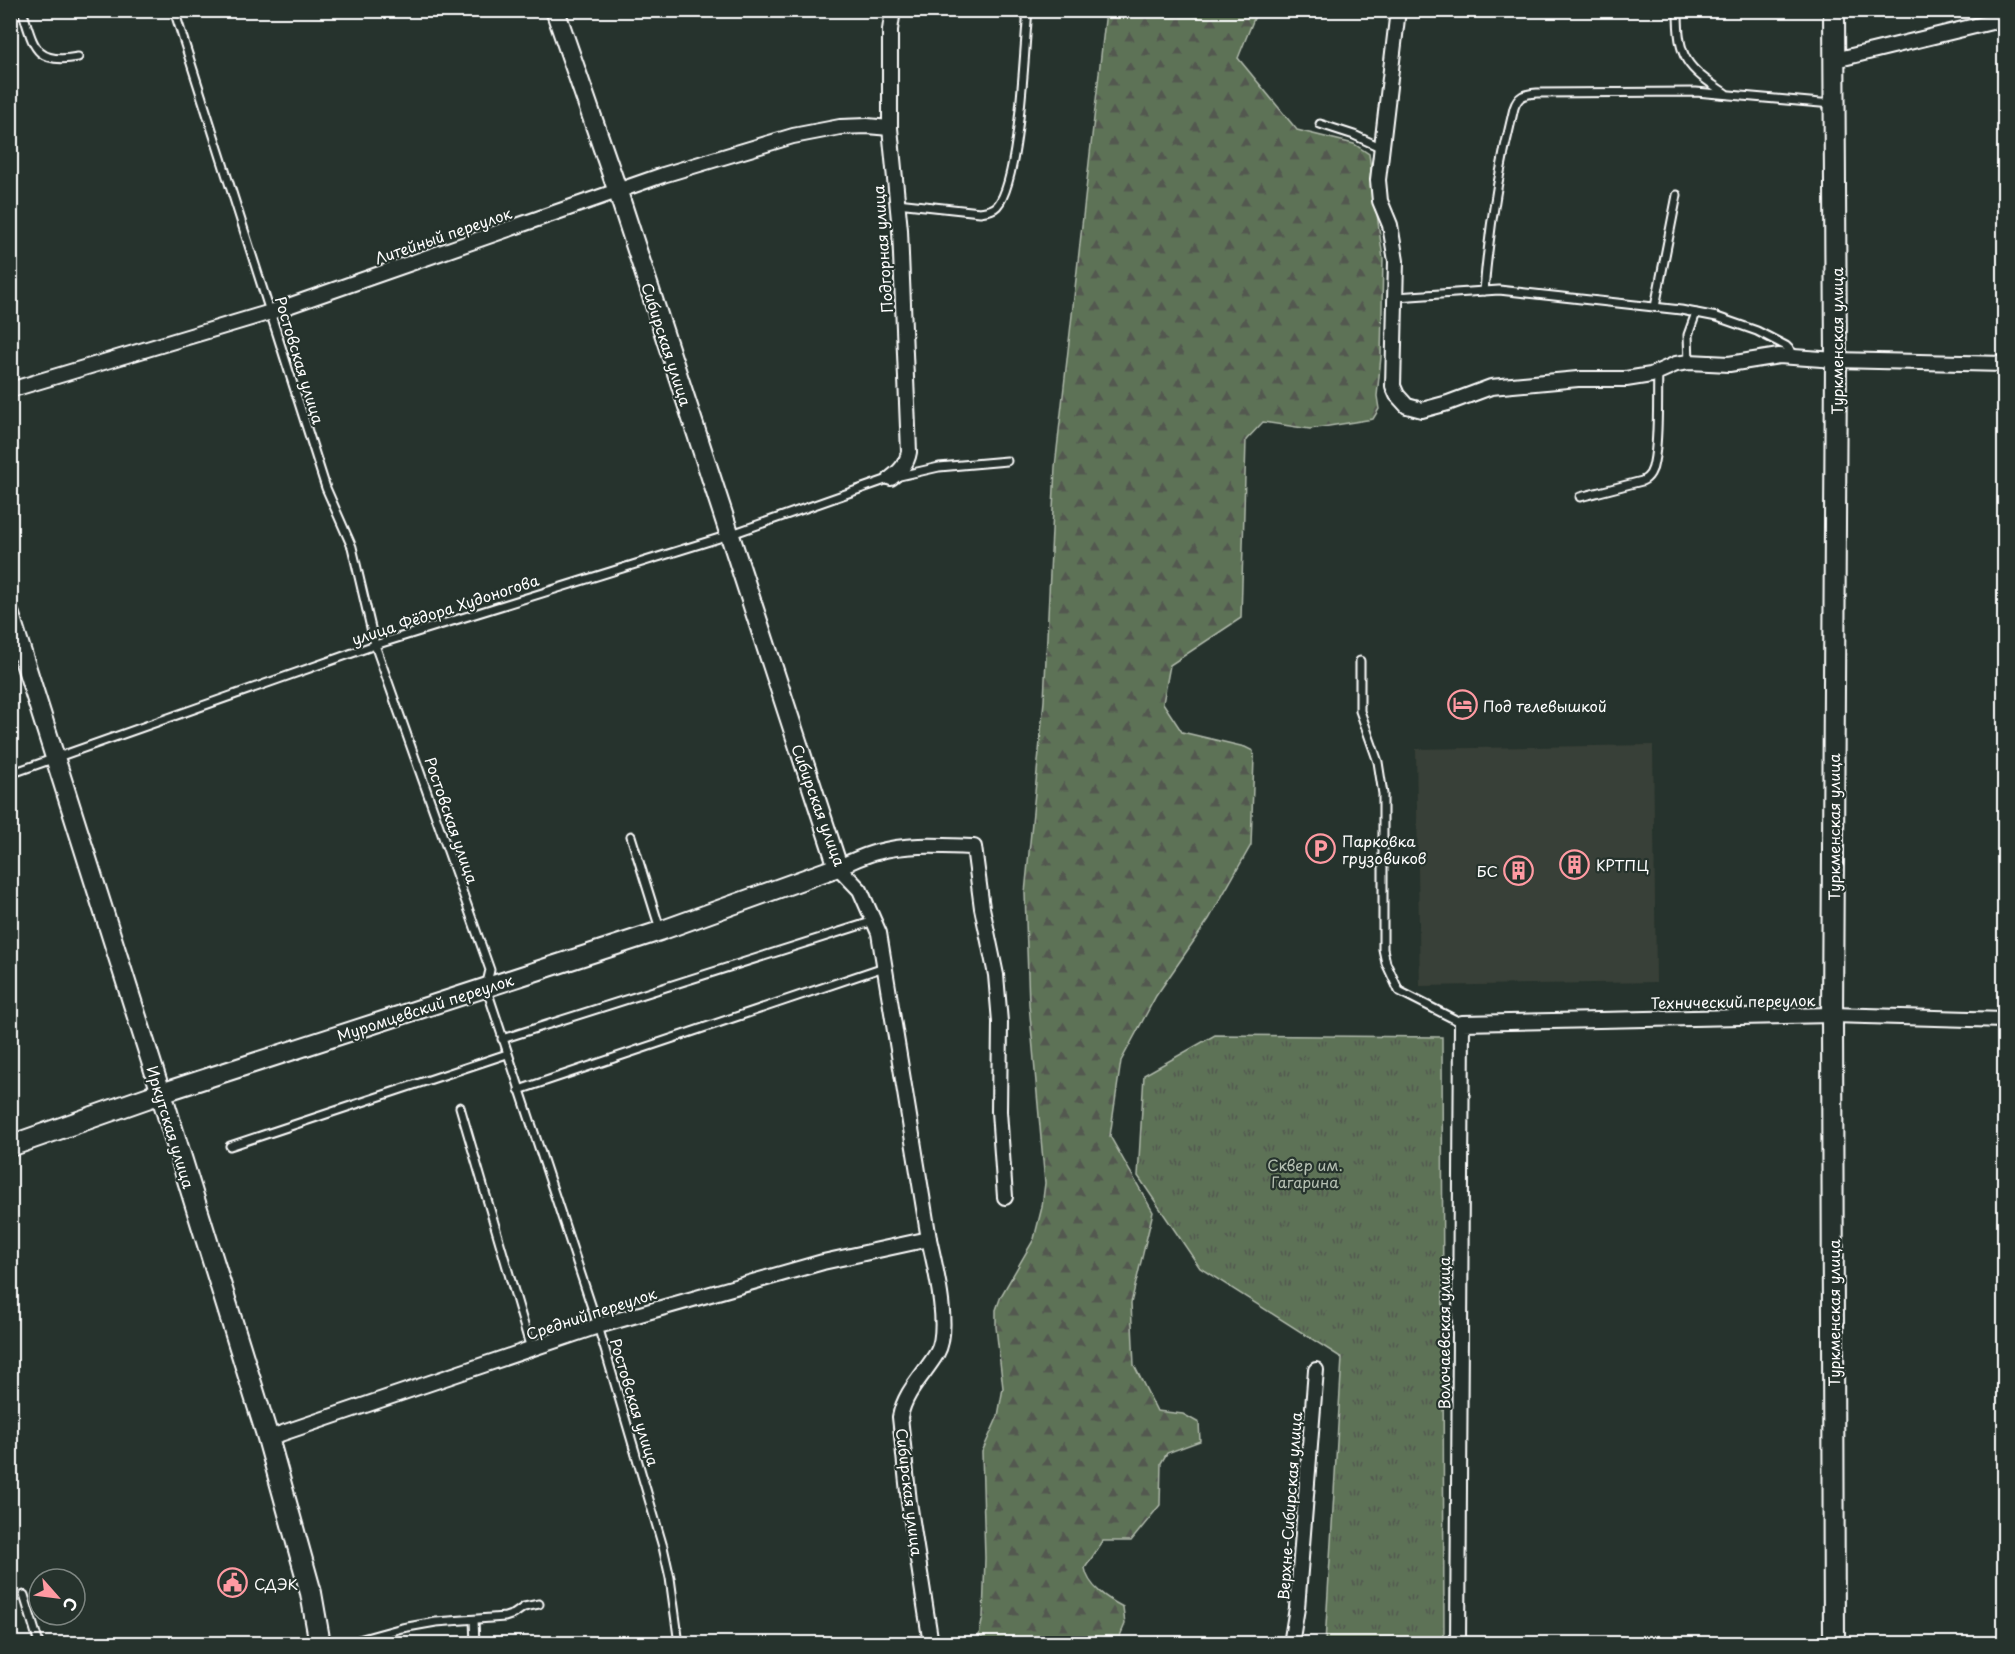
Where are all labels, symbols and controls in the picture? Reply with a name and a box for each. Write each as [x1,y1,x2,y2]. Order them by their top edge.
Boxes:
street label: Подгорная улица [866,184,898,314]
street label: Литейный переулок [371,201,515,269]
street label: Туркменская улица [1825,267,1848,415]
street label: Сибирская улица [636,279,698,409]
street label: Ростовская улица [270,293,331,427]
street label: улица Фёдора Худоногова [348,568,542,650]
hotel icon: Под телевышкой [1446,689,1478,721]
place label: Под телевышкой [1483,694,1607,717]
street label: Сибирская улица [786,741,852,870]
street label: Туркменская улица [1822,753,1845,901]
street label: Ростовская улица [420,754,485,887]
place label: Парковка грузовиков [1342,829,1427,869]
parking icon: Парковка грузовиков [1305,833,1337,865]
building icon: КРТПЦ [1559,848,1591,880]
place label: КРТПЦ [1596,853,1649,876]
building icon: БС [1503,854,1535,886]
place label: БС [1477,859,1498,882]
street label: Муромцевский переулок [334,968,516,1046]
street label: Технический переулок [1651,988,1816,1014]
street label: Иркутская улица [141,1063,201,1192]
park label: Сквер им. Гагарина [1267,1153,1343,1193]
street label: Туркменская улица [1822,1239,1845,1387]
street label: Волочаевская улица [1432,1256,1455,1409]
street label: Средний переулок [523,1281,659,1345]
street label: Ростовская улица [605,1335,666,1469]
street label: Верхне-Сибирская улица [1271,1411,1307,1601]
street label: Сибирская улица [891,1427,929,1558]
north arrow [27,1567,87,1627]
public building icon: СДЭК [217,1567,249,1599]
place label: СДЭК [254,1572,298,1595]
text: С [58,1594,85,1615]

